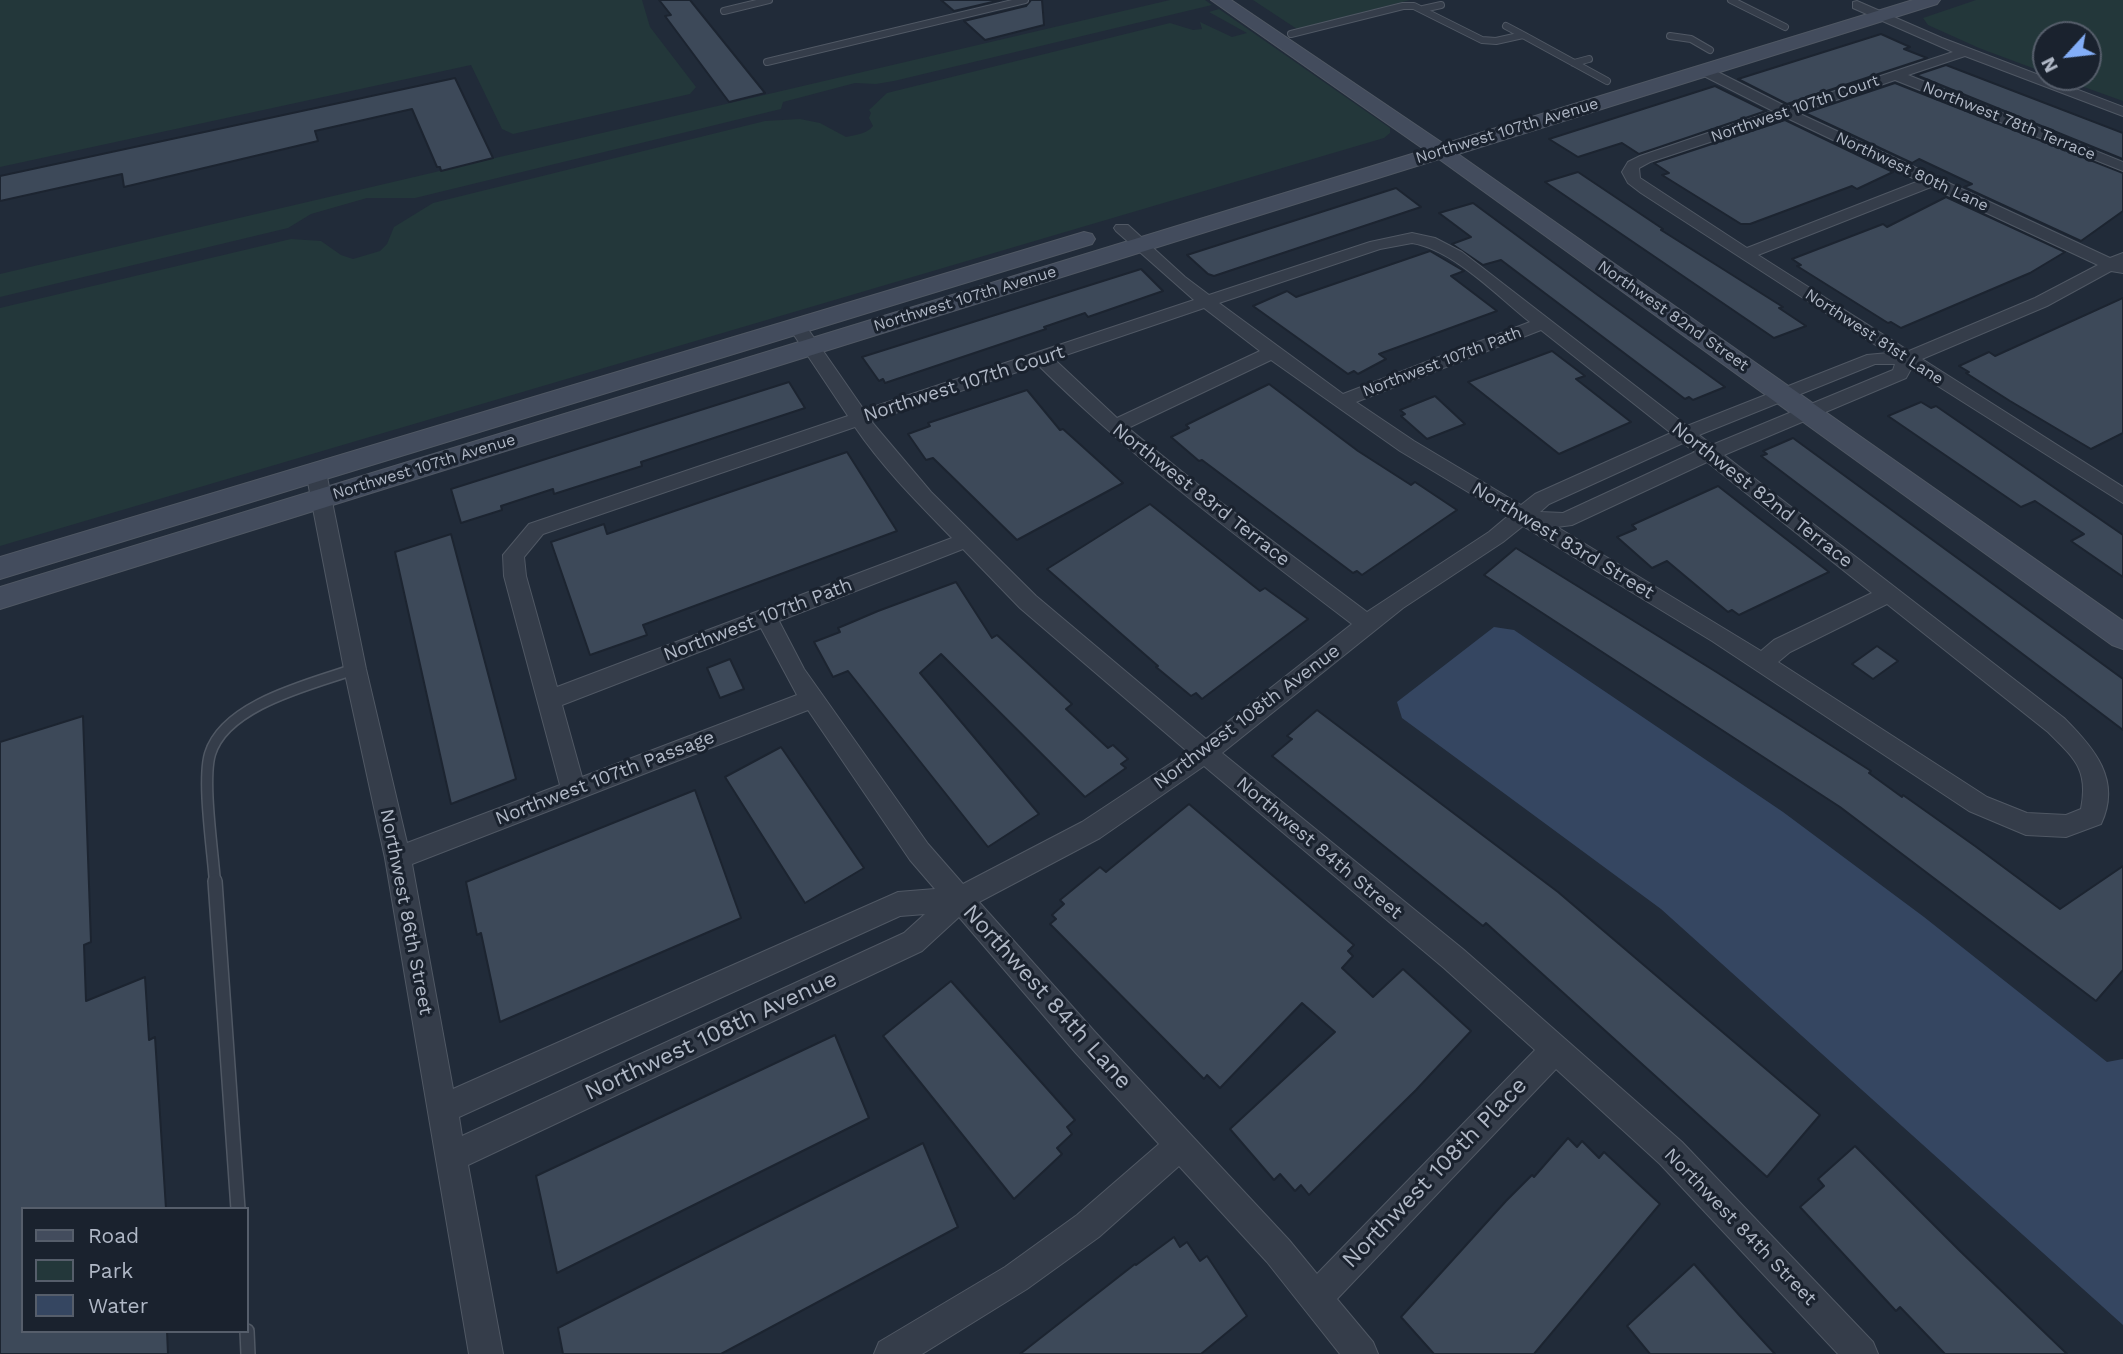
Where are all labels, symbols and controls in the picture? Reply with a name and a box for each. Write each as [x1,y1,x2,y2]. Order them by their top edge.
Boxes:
north arrow [2032,21,2102,91]
text: N [2036,53,2063,76]
street label: Northwest 107th Court [1708,71,1882,147]
street label: Northwest 78th Terrace [1920,78,2098,164]
street label: Northwest 107th Avenue [1413,94,1601,168]
street label: Northwest 80th Lane [1833,128,1991,216]
street label: Northwest 82nd Street [1594,257,1752,375]
street label: Northwest 107th Avenue [871,262,1059,336]
street label: Northwest 81st Lane [1801,285,1947,389]
street label: Northwest 107th Path [1360,323,1524,401]
street label: Northwest 107th Court [861,341,1067,427]
street label: Northwest 82nd Terrace [1667,417,1857,573]
street label: Northwest 83rd Terrace [1108,419,1294,571]
street label: Northwest 107th Avenue [330,430,518,504]
street label: Northwest 83rd Street [1468,478,1658,604]
street label: Northwest 107th Path [660,573,856,667]
street label: Northwest 108th Avenue [1149,640,1345,794]
street label: Northwest 107th Passage [492,726,718,830]
street label: Northwest 84th Street [1231,772,1407,924]
street label: Northwest 86th Street [375,807,437,1017]
street label: Northwest 84th Lane [957,899,1137,1095]
street label: Northwest 108th Avenue [580,965,842,1107]
street label: Northwest 108th Place [1337,1072,1533,1274]
street label: Northwest 84th Street [1659,1144,1821,1310]
legend [21,1207,248,1333]
text: Road [88,1223,139,1248]
text: Park [88,1258,133,1283]
text: Water [88,1293,148,1318]

